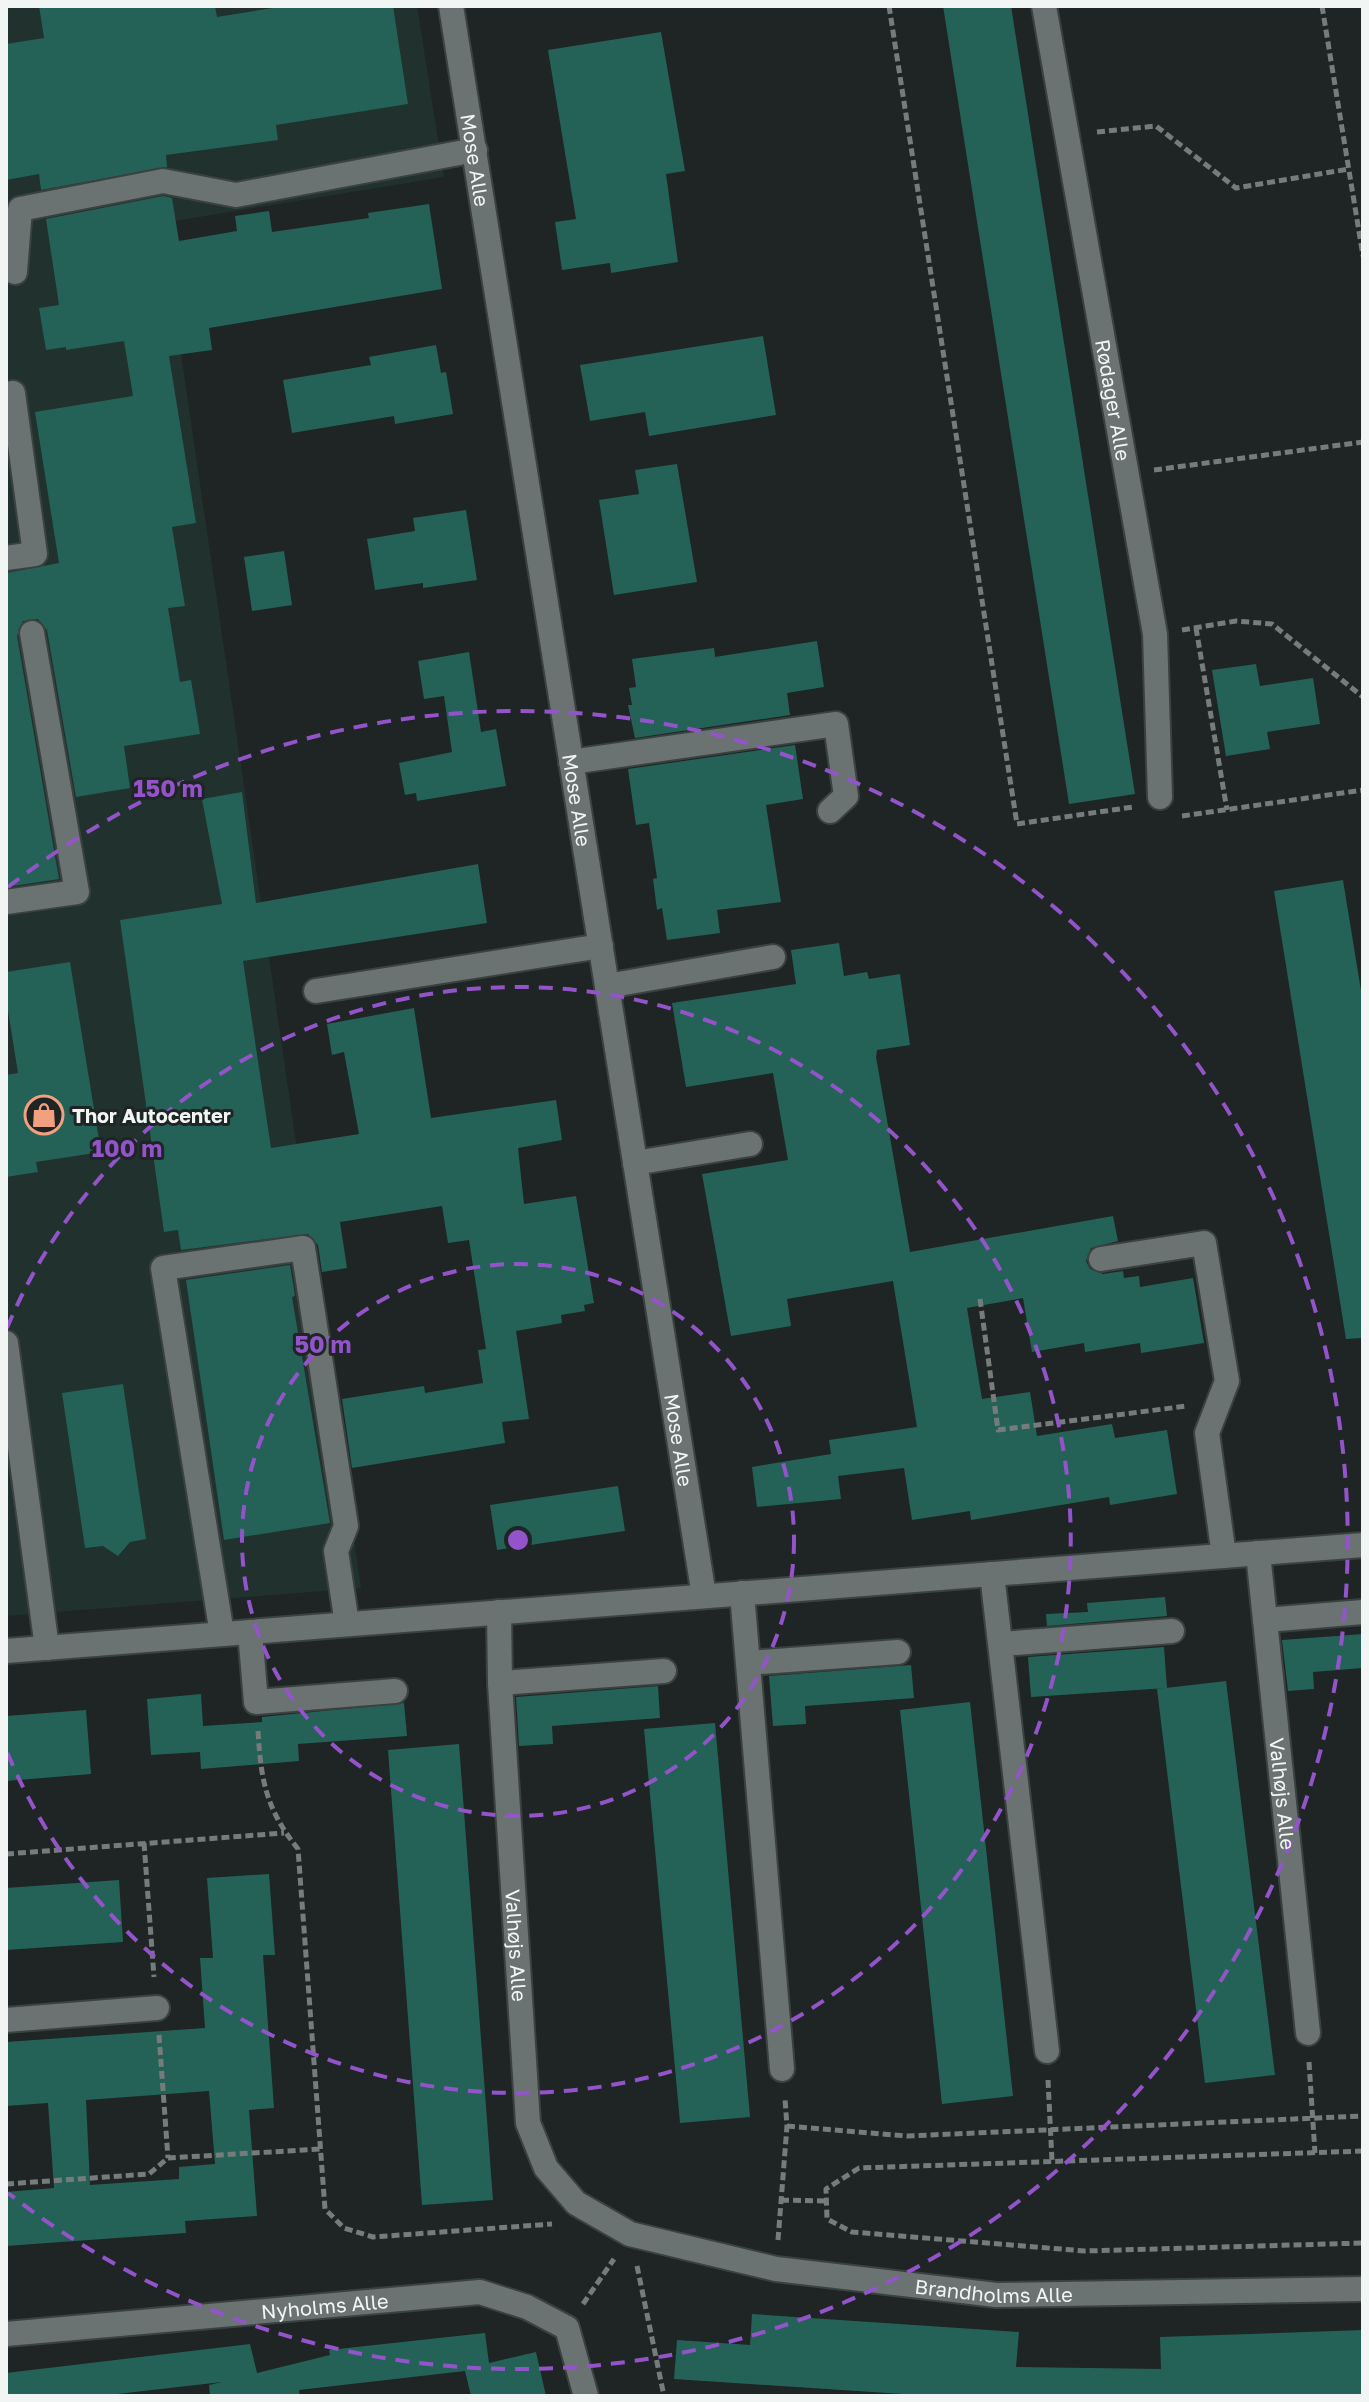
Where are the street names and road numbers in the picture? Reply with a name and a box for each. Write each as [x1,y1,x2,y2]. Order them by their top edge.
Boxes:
street label: Mose Alle [456,112,495,208]
street label: Rødager Alle [1091,337,1136,463]
street label: Mose Alle [558,752,597,848]
street label: Mose Alle [660,1392,698,1488]
street label: Valhøjs Alle [1265,1737,1301,1851]
street label: Valhøjs Alle [501,1889,532,2002]
street label: Brandholms Alle [914,2274,1073,2307]
street label: Nyholms Alle [260,2288,389,2323]

